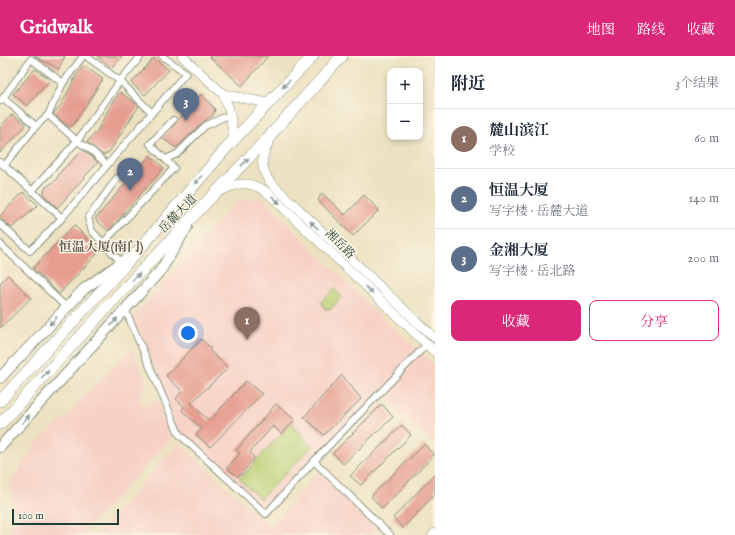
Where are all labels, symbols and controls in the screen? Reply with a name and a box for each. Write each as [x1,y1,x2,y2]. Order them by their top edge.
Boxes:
text: Gridwalk [20,16,93,40]
text: 地图 [587,21,615,39]
text: 路线 [637,21,665,39]
text: 收藏 [687,21,715,39]
map controls [387,68,423,140]
button: + [387,68,423,104]
text: 附近 [451,74,485,95]
text: 3个结果 [675,75,719,92]
one-way arrow [281,79,291,89]
pin: 3 [173,88,199,121]
button: − [387,104,423,140]
text: 麓山滨江 [489,121,549,140]
text: 1 [462,130,466,147]
text: 60 m [694,130,719,147]
text: 学校 [489,143,515,160]
one-way arrow [240,157,250,167]
pin: 2 [117,158,143,191]
one-way arrow [193,175,203,185]
text: 恒温大厦 [489,181,549,200]
text: 2 [461,190,467,207]
text: 140 m [689,190,719,207]
street label: 岳麓大道 [156,192,200,236]
one-way arrow [271,195,281,204]
text: 写字楼 · 岳麓大道 [489,203,589,220]
one-way arrow [309,220,319,230]
street label: 湘岳路 [322,226,358,262]
district label: 恒温大厦(南门) [59,239,143,256]
text: 金湘大厦 [489,241,549,260]
text: 3 [462,250,466,267]
text: 200 m [687,250,719,267]
text: 写字楼 · 岳北路 [489,263,576,280]
one-way arrow [131,272,141,282]
one-way arrow [364,285,374,295]
button: 收藏 [451,300,581,341]
button: 分享 [589,300,719,341]
pin: 1 [234,307,260,340]
one-way arrow [49,316,58,326]
one-way arrow [109,317,118,327]
your location [178,323,198,343]
one-way arrow [40,369,50,379]
one-way arrow [21,414,30,423]
scale bar [12,507,119,526]
text: 100 m [18,509,44,523]

